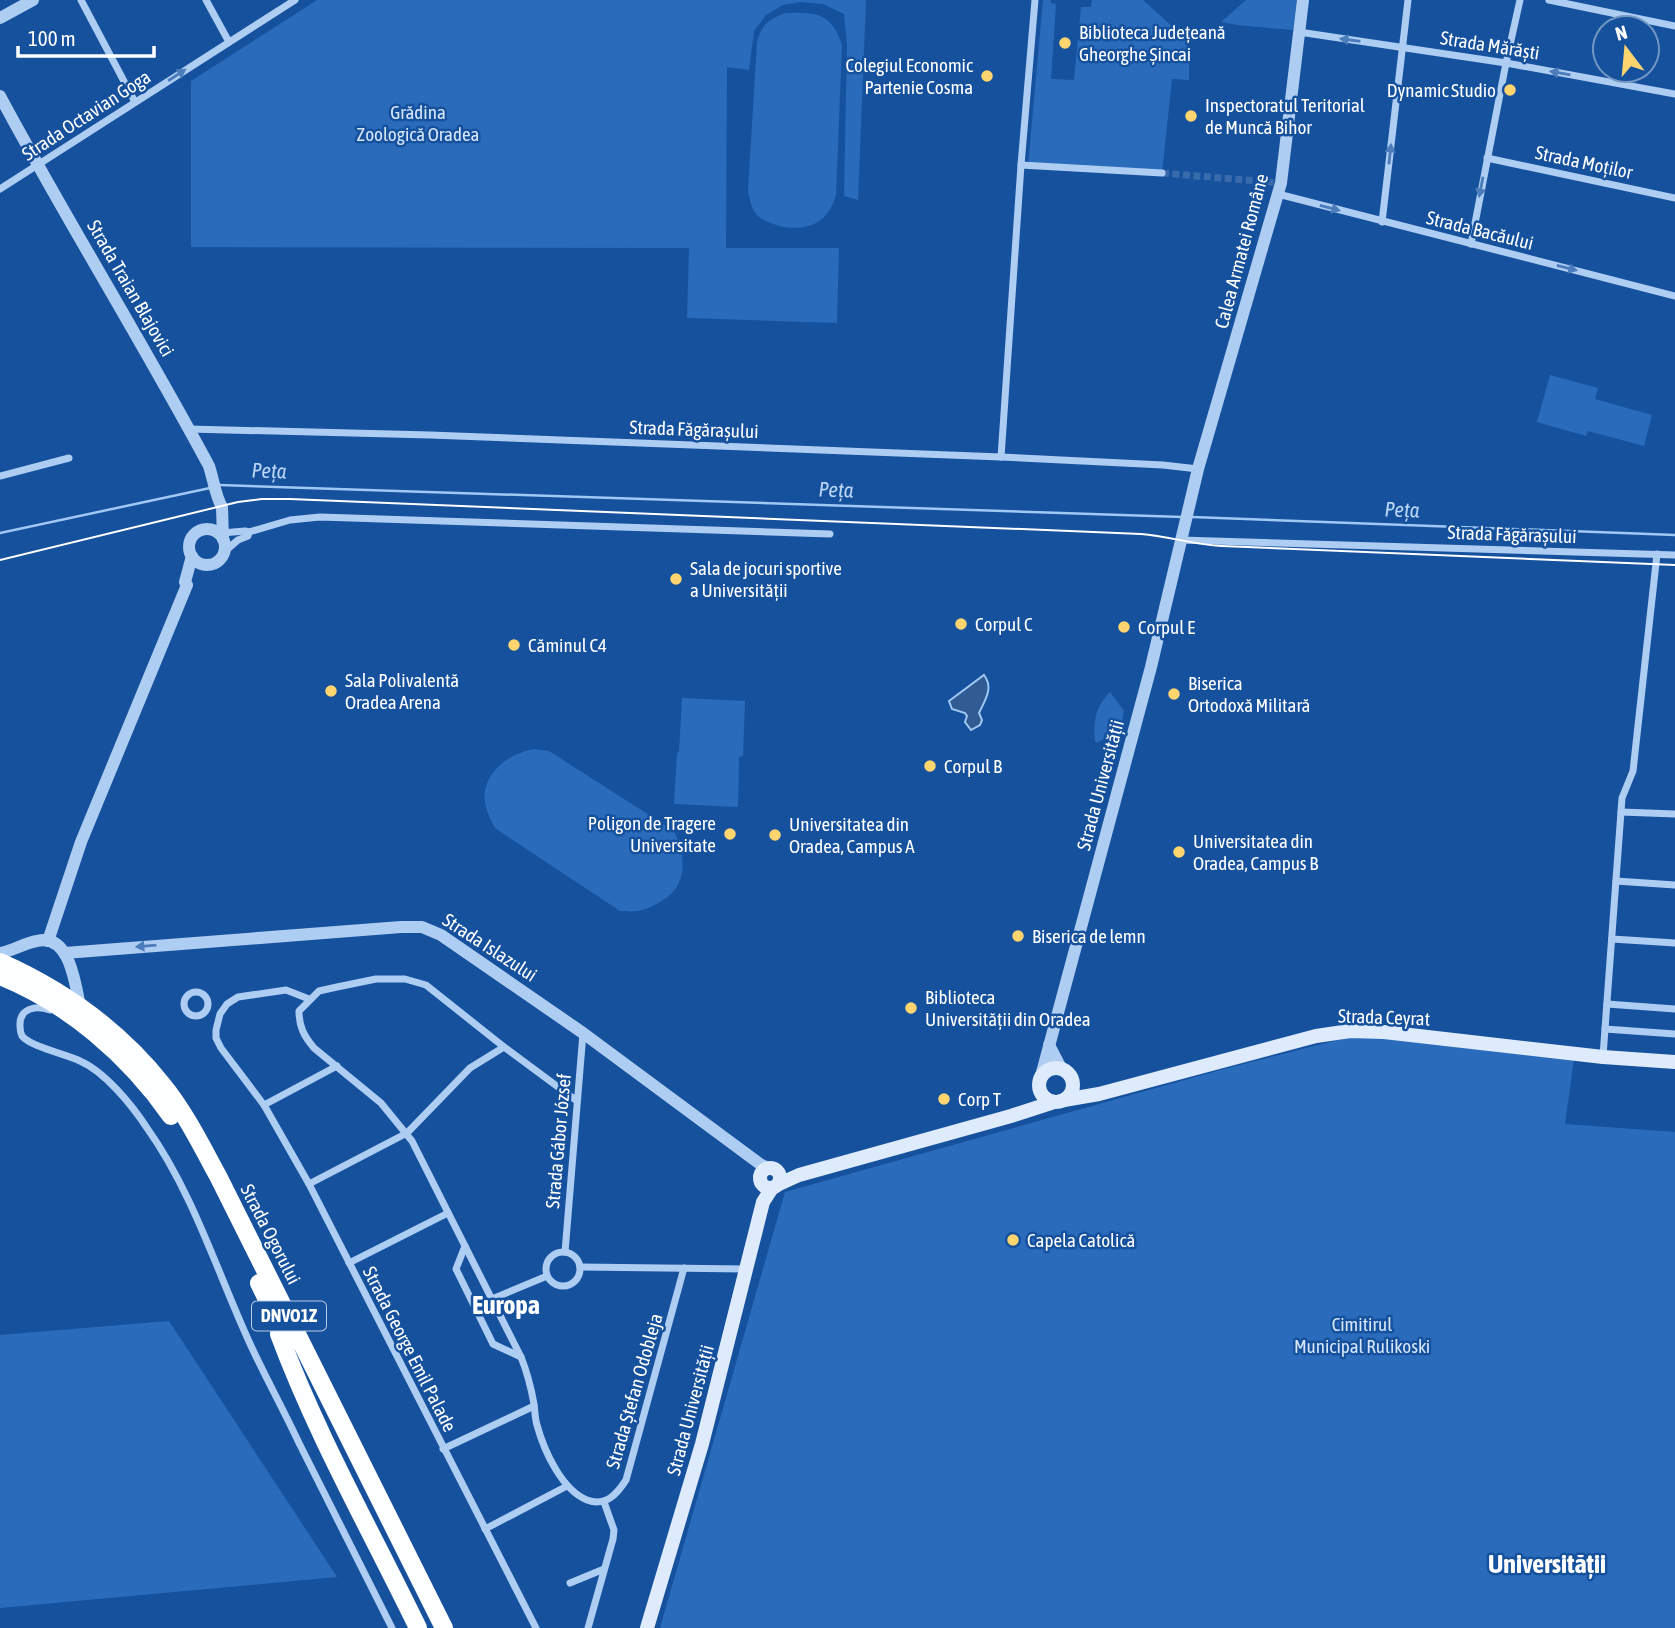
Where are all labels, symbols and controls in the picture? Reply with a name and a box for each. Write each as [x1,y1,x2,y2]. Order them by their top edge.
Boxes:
scale bar [18,14,154,58]
north arrow [1591,14,1661,84]
place label: Biblioteca Județeană Gheorghe Șincai [1079,21,1226,65]
text: N [1613,21,1630,45]
text: 100 m [28,26,76,50]
street label: Strada Mărăști [1439,26,1541,64]
one-way arrow [1339,34,1361,45]
marker: Biblioteca Județeană Gheorghe Șincai [1057,35,1073,51]
place label: Colegiul Economic Partenie Cosma [845,54,974,98]
street label: Strada Octavian Goga [18,65,154,165]
one-way arrow [1549,67,1571,78]
marker: Colegiul Economic Partenie Cosma [979,68,995,84]
one-way arrow [167,69,187,82]
place label: Dynamic Studio [1387,79,1496,101]
marker: Dynamic Studio [1502,82,1518,98]
place label: Inspectoratul Teritorial de Muncă Bihor [1205,94,1365,138]
park label: Grădina Zoologică Oradea [357,101,479,145]
marker: Inspectoratul Teritorial de Muncă Bihor [1183,108,1199,124]
street label: Strada Moților [1533,141,1635,183]
one-way arrow [1384,143,1395,165]
street label: Calea Armatei Române [1210,171,1272,331]
one-way arrow [1476,176,1487,198]
one-way arrow [1319,203,1341,214]
street label: Strada Bacăului [1424,206,1536,254]
street label: Strada Traian Blajovici [83,216,179,360]
one-way arrow [1556,263,1578,274]
street label: Strada Făgărașului [629,416,759,442]
water label: Peța [251,457,287,483]
water label: Peța [818,476,854,502]
water label: Peța [1384,496,1420,522]
street label: Strada Făgărașului [1447,521,1577,547]
place label: Sala de jocuri sportive a Universității [690,557,842,601]
marker: Sala de jocuri sportive a Universității [668,571,684,587]
place label: Corpul C [975,613,1033,635]
marker: Corpul C [953,616,969,632]
place label: Corpul E [1138,616,1195,638]
marker: Corpul E [1116,619,1132,635]
place label: Căminul C4 [528,634,607,656]
marker: Căminul C4 [506,637,522,653]
place label: Sala Polivalentă Oradea Arena [345,669,459,713]
place label: Biserica Ortodoxă Militară [1188,672,1310,716]
marker: Sala Polivalentă Oradea Arena [323,683,339,699]
marker: Biserica Ortodoxă Militară [1166,686,1182,702]
street label: Strada Universității [1072,717,1128,853]
place label: Corpul B [944,755,1002,777]
marker: Corpul B [922,758,938,774]
place label: Poligon de Tragere Universitate [588,812,716,856]
place label: Universitatea din Oradea, Campus A [789,813,915,857]
marker: Poligon de Tragere Universitate [722,826,738,842]
marker: Universitatea din Oradea, Campus A [767,827,783,843]
place label: Universitatea din Oradea, Campus B [1193,830,1318,874]
marker: Universitatea din Oradea, Campus B [1171,844,1187,860]
street label: Strada Islazului [439,908,541,986]
place label: Biserica de lemn [1032,925,1146,947]
marker: Biserica de lemn [1010,928,1026,944]
one-way arrow [135,941,157,952]
place label: Biblioteca Universității din Oradea [925,986,1091,1030]
marker: Biblioteca Universității din Oradea [903,1000,919,1016]
street label: Strada Ceyrat [1337,1004,1431,1030]
street label: Strada Gábor József [541,1073,575,1209]
place label: Corp T [958,1088,1002,1110]
marker: Corp T [936,1091,952,1107]
street label: Strada Ogorului [236,1180,306,1288]
place label: Capela Catolică [1027,1229,1135,1251]
marker: Capela Catolică [1005,1232,1021,1248]
street label: Strada George Emil Palade [359,1263,461,1435]
district label: Europa [472,1290,540,1320]
road number: DNVO1Z [252,1302,326,1330]
street label: Strada Ștefan Odobleja [601,1311,667,1471]
park label: Cimitirul Municipal Rulikoski [1294,1313,1430,1357]
street label: Strada Universității [662,1342,718,1478]
district label: Universității [1488,1549,1606,1579]

